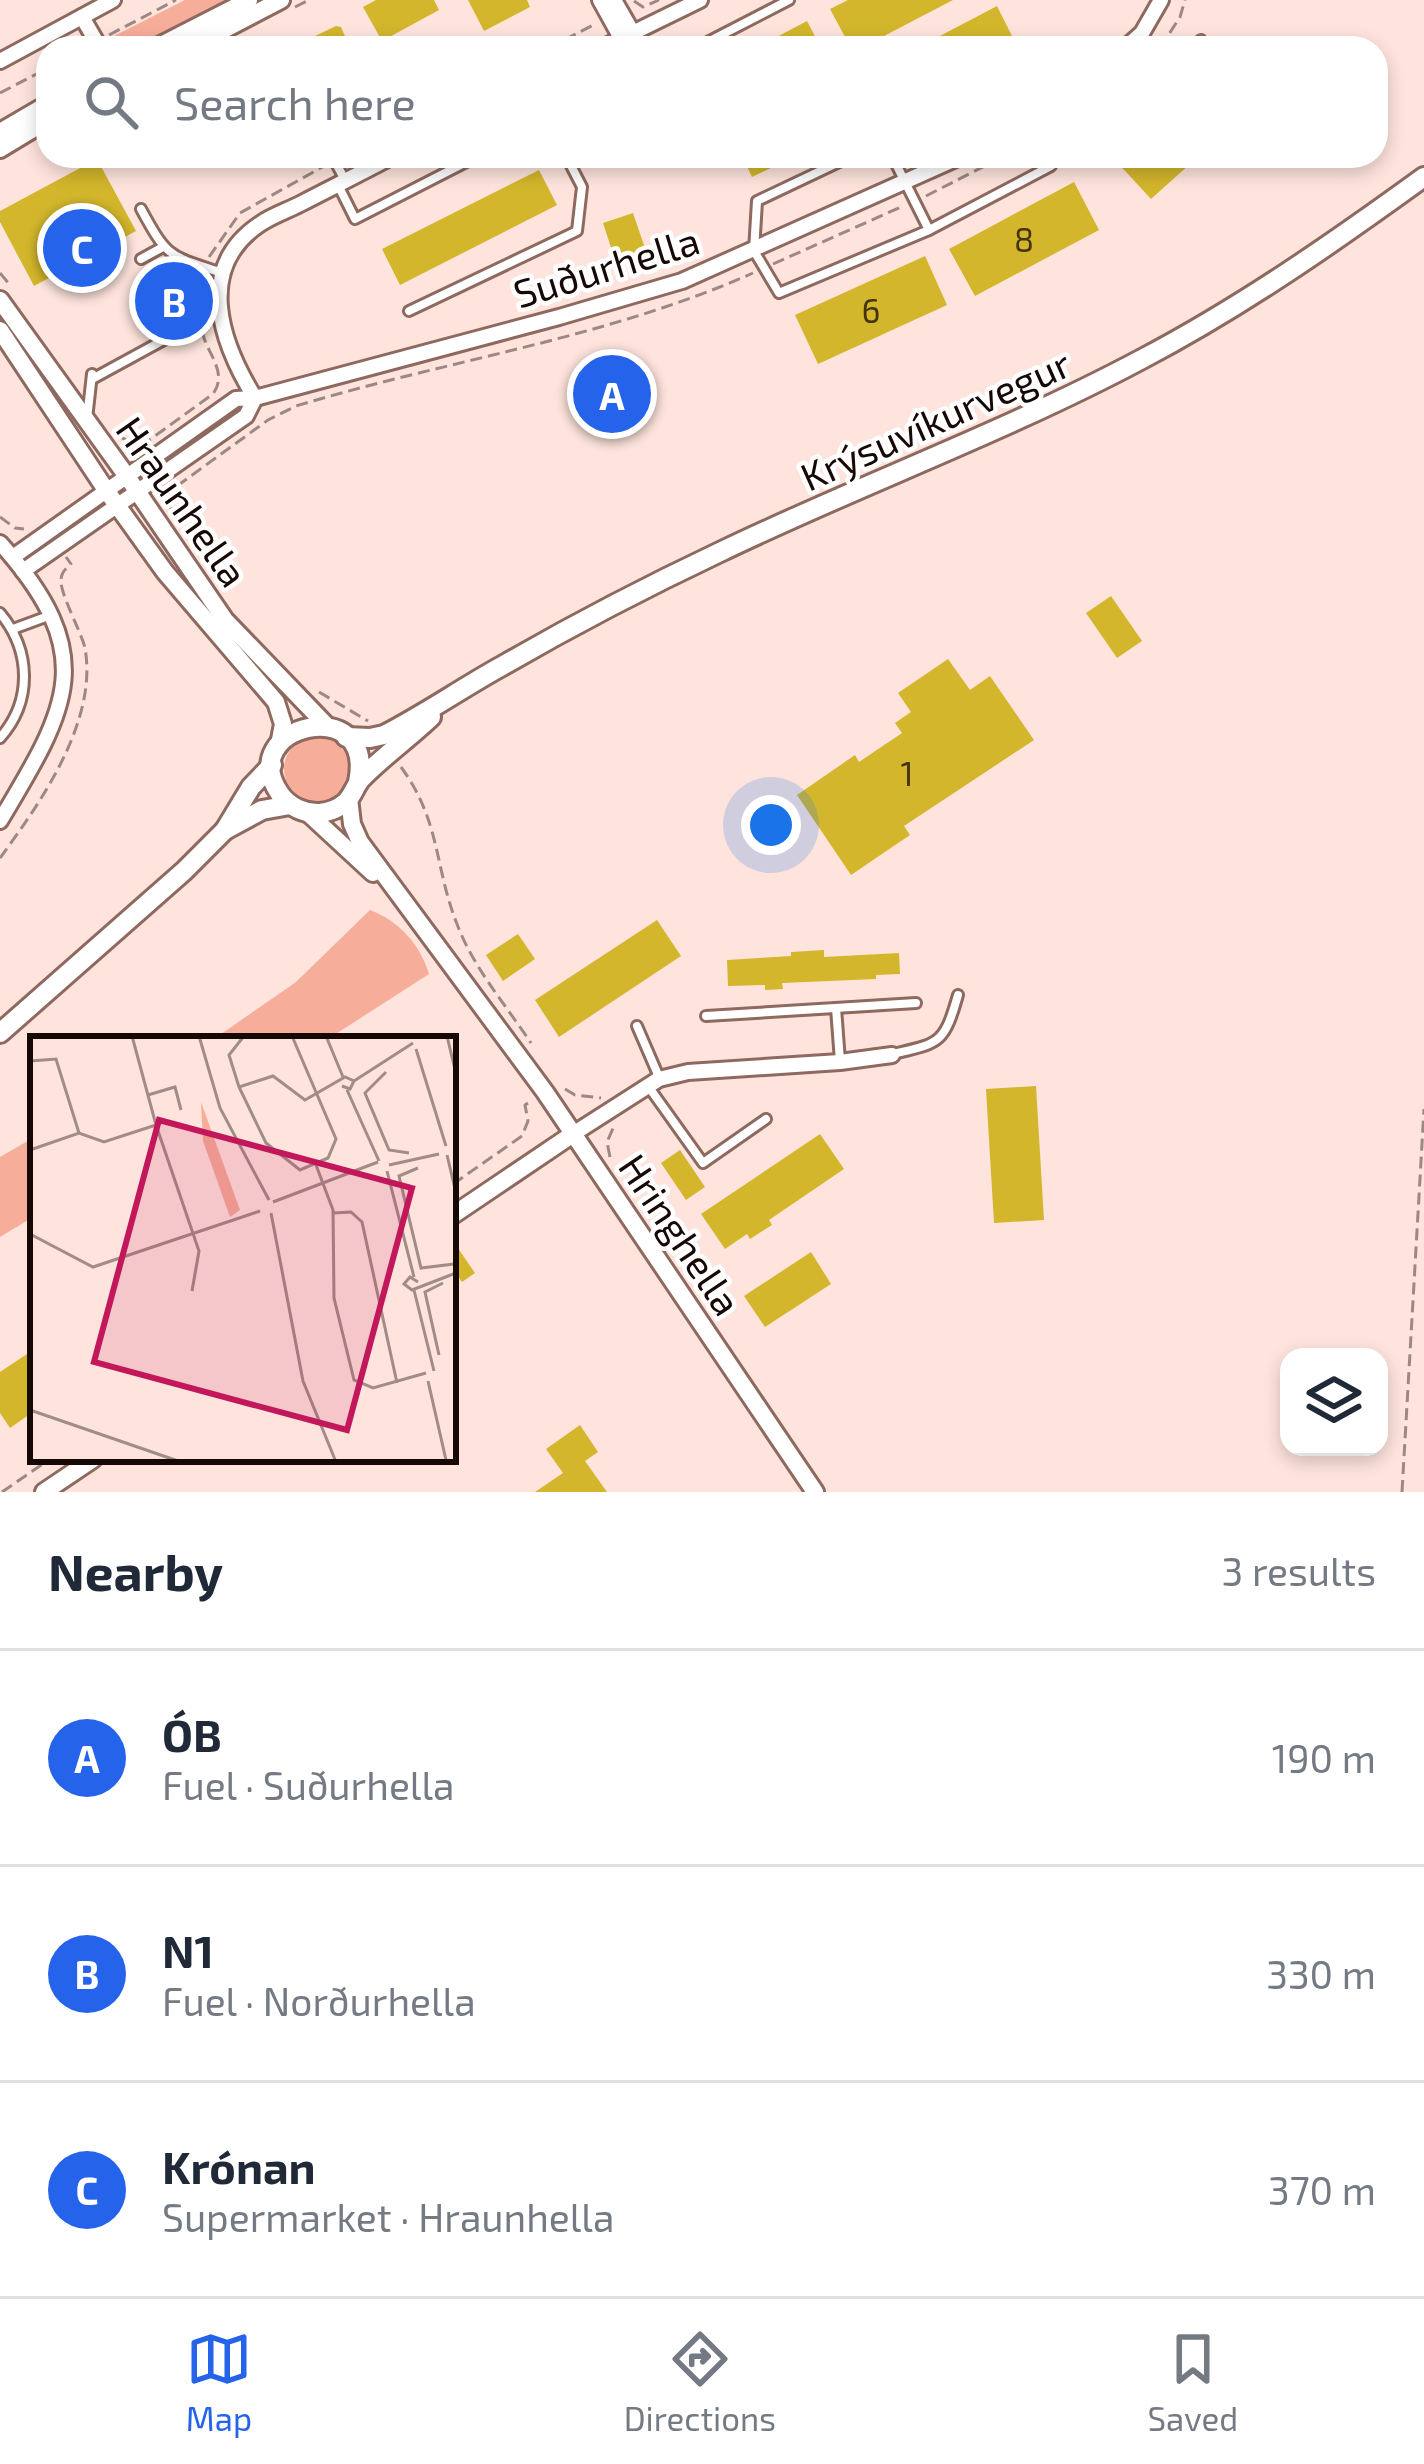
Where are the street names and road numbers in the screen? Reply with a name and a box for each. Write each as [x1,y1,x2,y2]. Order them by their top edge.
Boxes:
street label: Suðurhella [507,216,705,316]
street label: Krýsuvíkurvegur [793,338,1077,500]
street label: Hraunhella [107,407,259,595]
street label: Hringhella [610,1145,752,1323]

